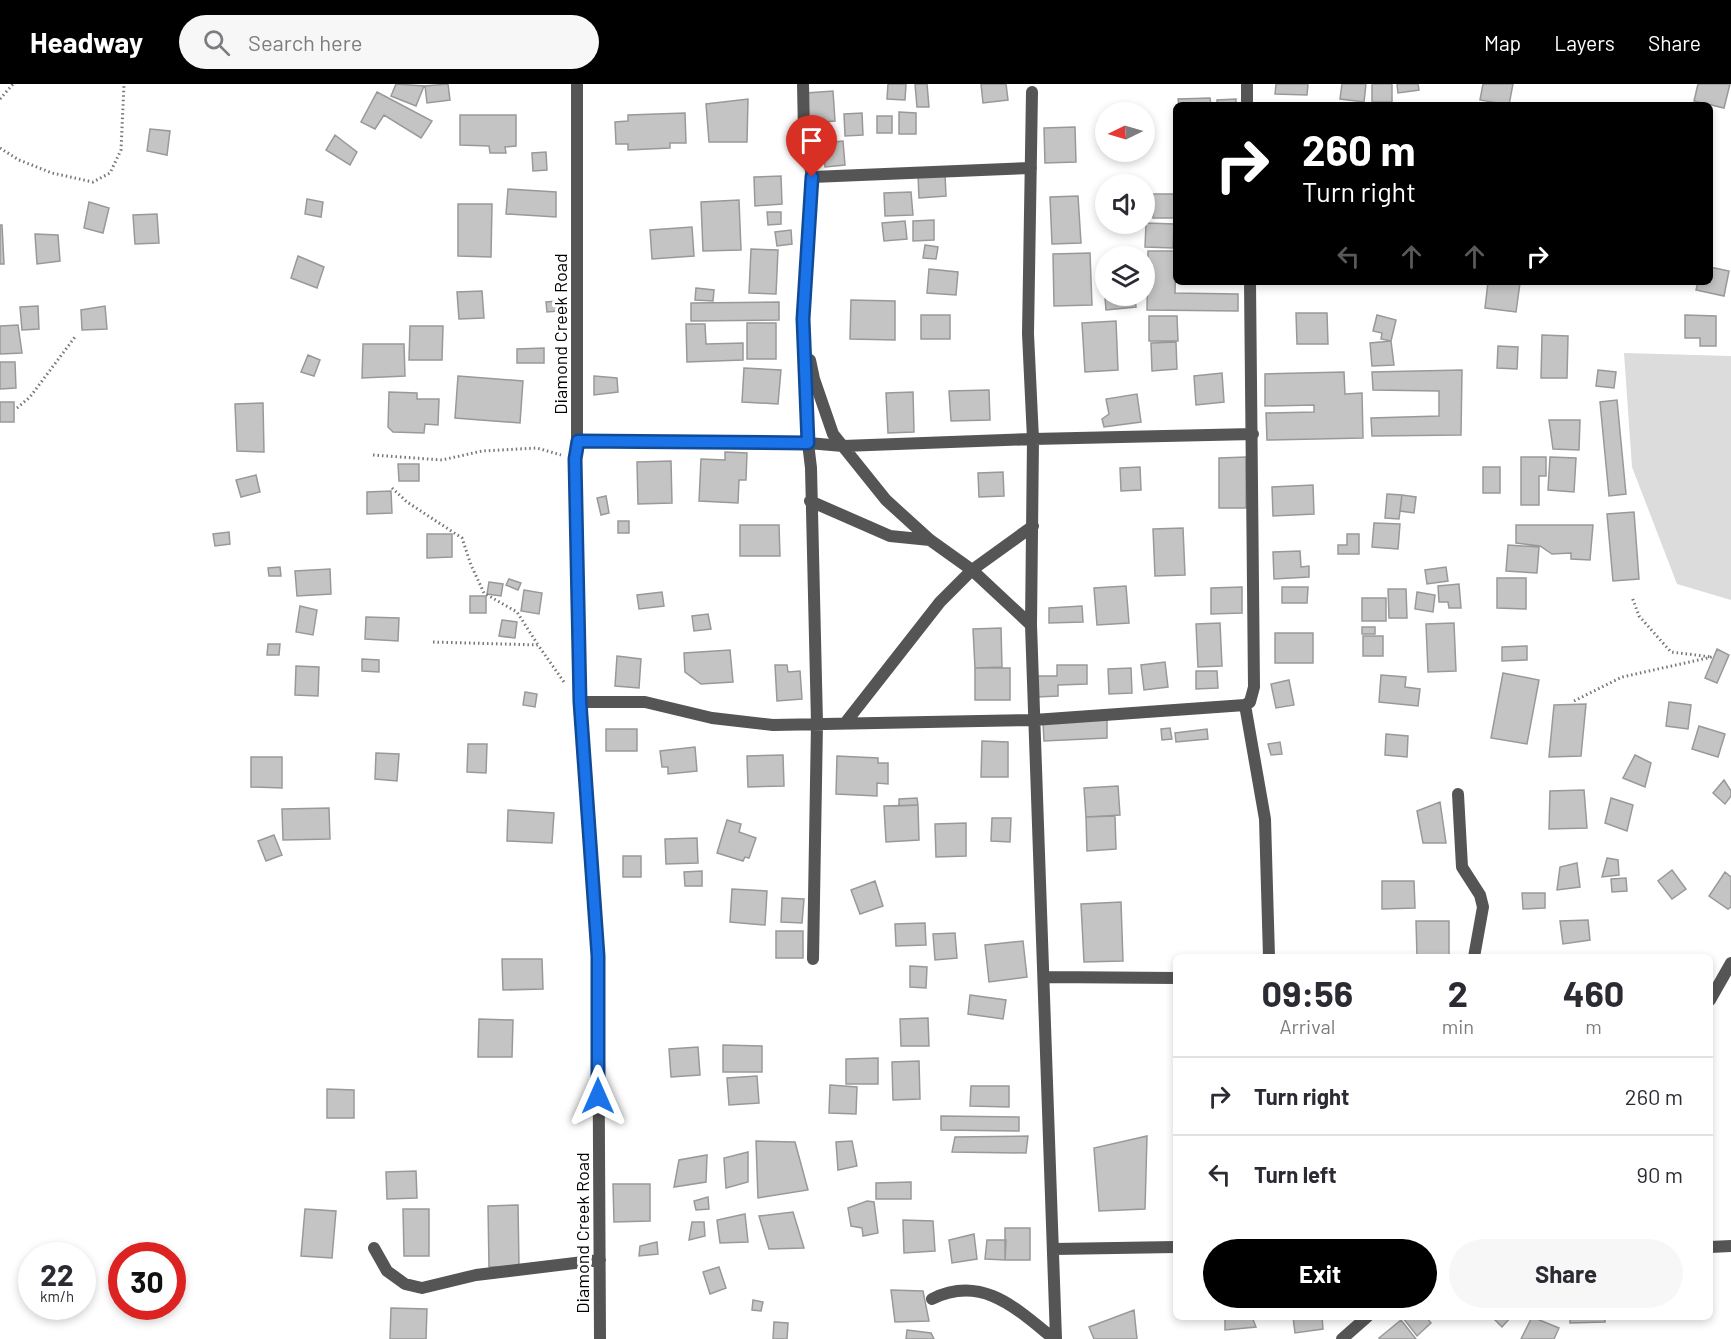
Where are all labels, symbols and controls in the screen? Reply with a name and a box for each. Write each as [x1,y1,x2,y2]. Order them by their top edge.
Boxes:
search box [179,15,599,69]
text: Headway [30,25,143,59]
icon: search [200,26,233,59]
text: Search here [248,29,362,55]
text: Map [1484,30,1521,55]
text: Layers [1554,30,1615,55]
text: Share [1648,30,1701,55]
north arrow [1095,102,1155,162]
map controls [1095,102,1155,306]
pin [786,115,837,177]
icon: arrive [795,124,828,157]
text: 260 m [1302,124,1415,174]
icon: right [1203,126,1281,204]
button: sound [1095,174,1155,234]
text: Turn right [1302,175,1416,207]
icon: left [1332,240,1365,273]
icon: ahead [1395,240,1428,273]
icon: ahead [1458,240,1491,273]
icon: right [1521,240,1554,273]
button: layers [1095,246,1155,306]
street label: Diamond Creek Road [549,253,571,415]
text: 09:56 [1262,971,1353,1014]
text: 2 [1448,971,1468,1014]
text: 460 [1563,971,1624,1014]
text: Arrival [1279,1014,1335,1038]
text: min [1442,1014,1474,1038]
text: m [1585,1014,1602,1038]
position arrow [566,1064,630,1128]
icon: right [1203,1080,1236,1113]
text: Turn right [1254,1083,1349,1109]
text: 260 m [1625,1083,1683,1109]
street label: Diamond Creek Road [571,1152,593,1314]
icon: left [1203,1158,1236,1191]
text: Turn left [1254,1161,1337,1187]
text: 90 m [1637,1161,1683,1187]
button: Exit [1203,1239,1437,1308]
button: Share [1449,1239,1683,1308]
speed limit sign: 30 [108,1242,186,1320]
text: 22 [40,1256,74,1292]
text: km/h [40,1287,74,1305]

